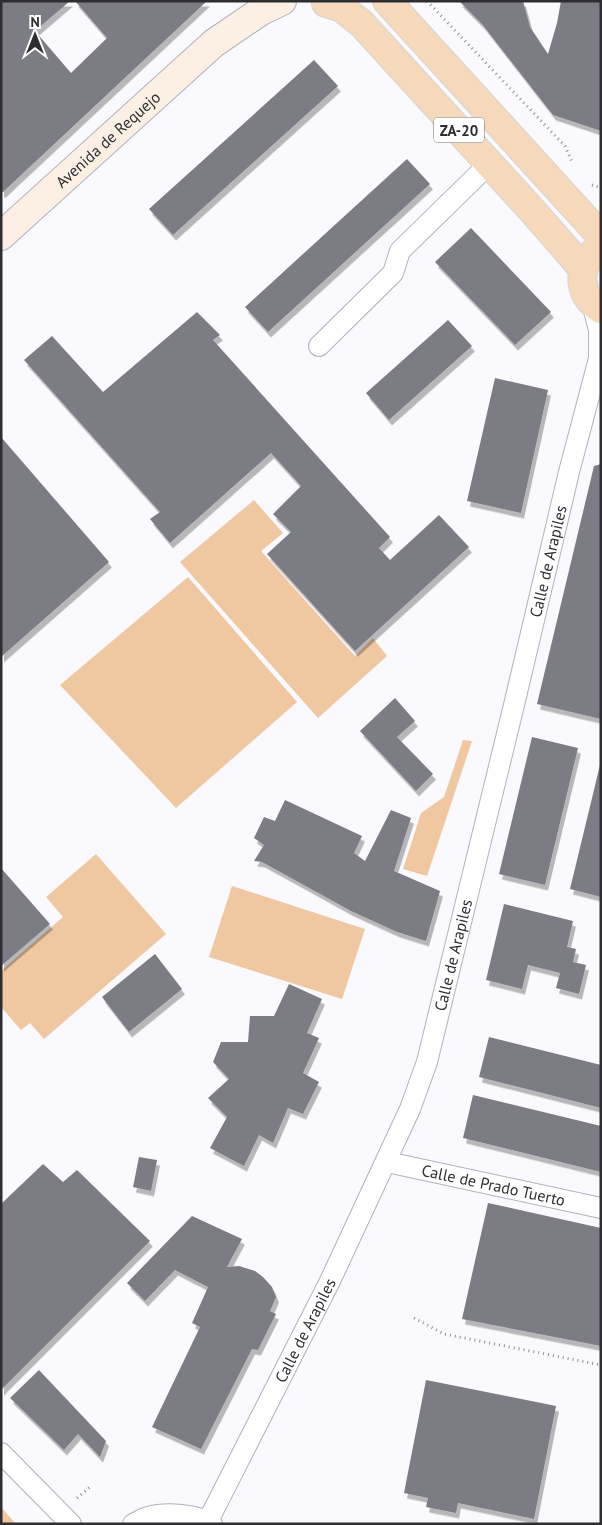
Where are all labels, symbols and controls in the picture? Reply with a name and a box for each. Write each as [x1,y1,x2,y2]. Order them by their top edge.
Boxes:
north arrow [10,10,60,60]
text: N [30,13,40,31]
street label: Avenida de Requejo [51,87,164,192]
road number: ZA-20 [434,118,484,142]
street label: Calle de Arapiles [525,503,571,619]
street label: Calle de Arapiles [430,897,476,1013]
street label: Calle de Prado Tuerto [420,1160,567,1210]
street label: Calle de Arapiles [270,1274,340,1386]

